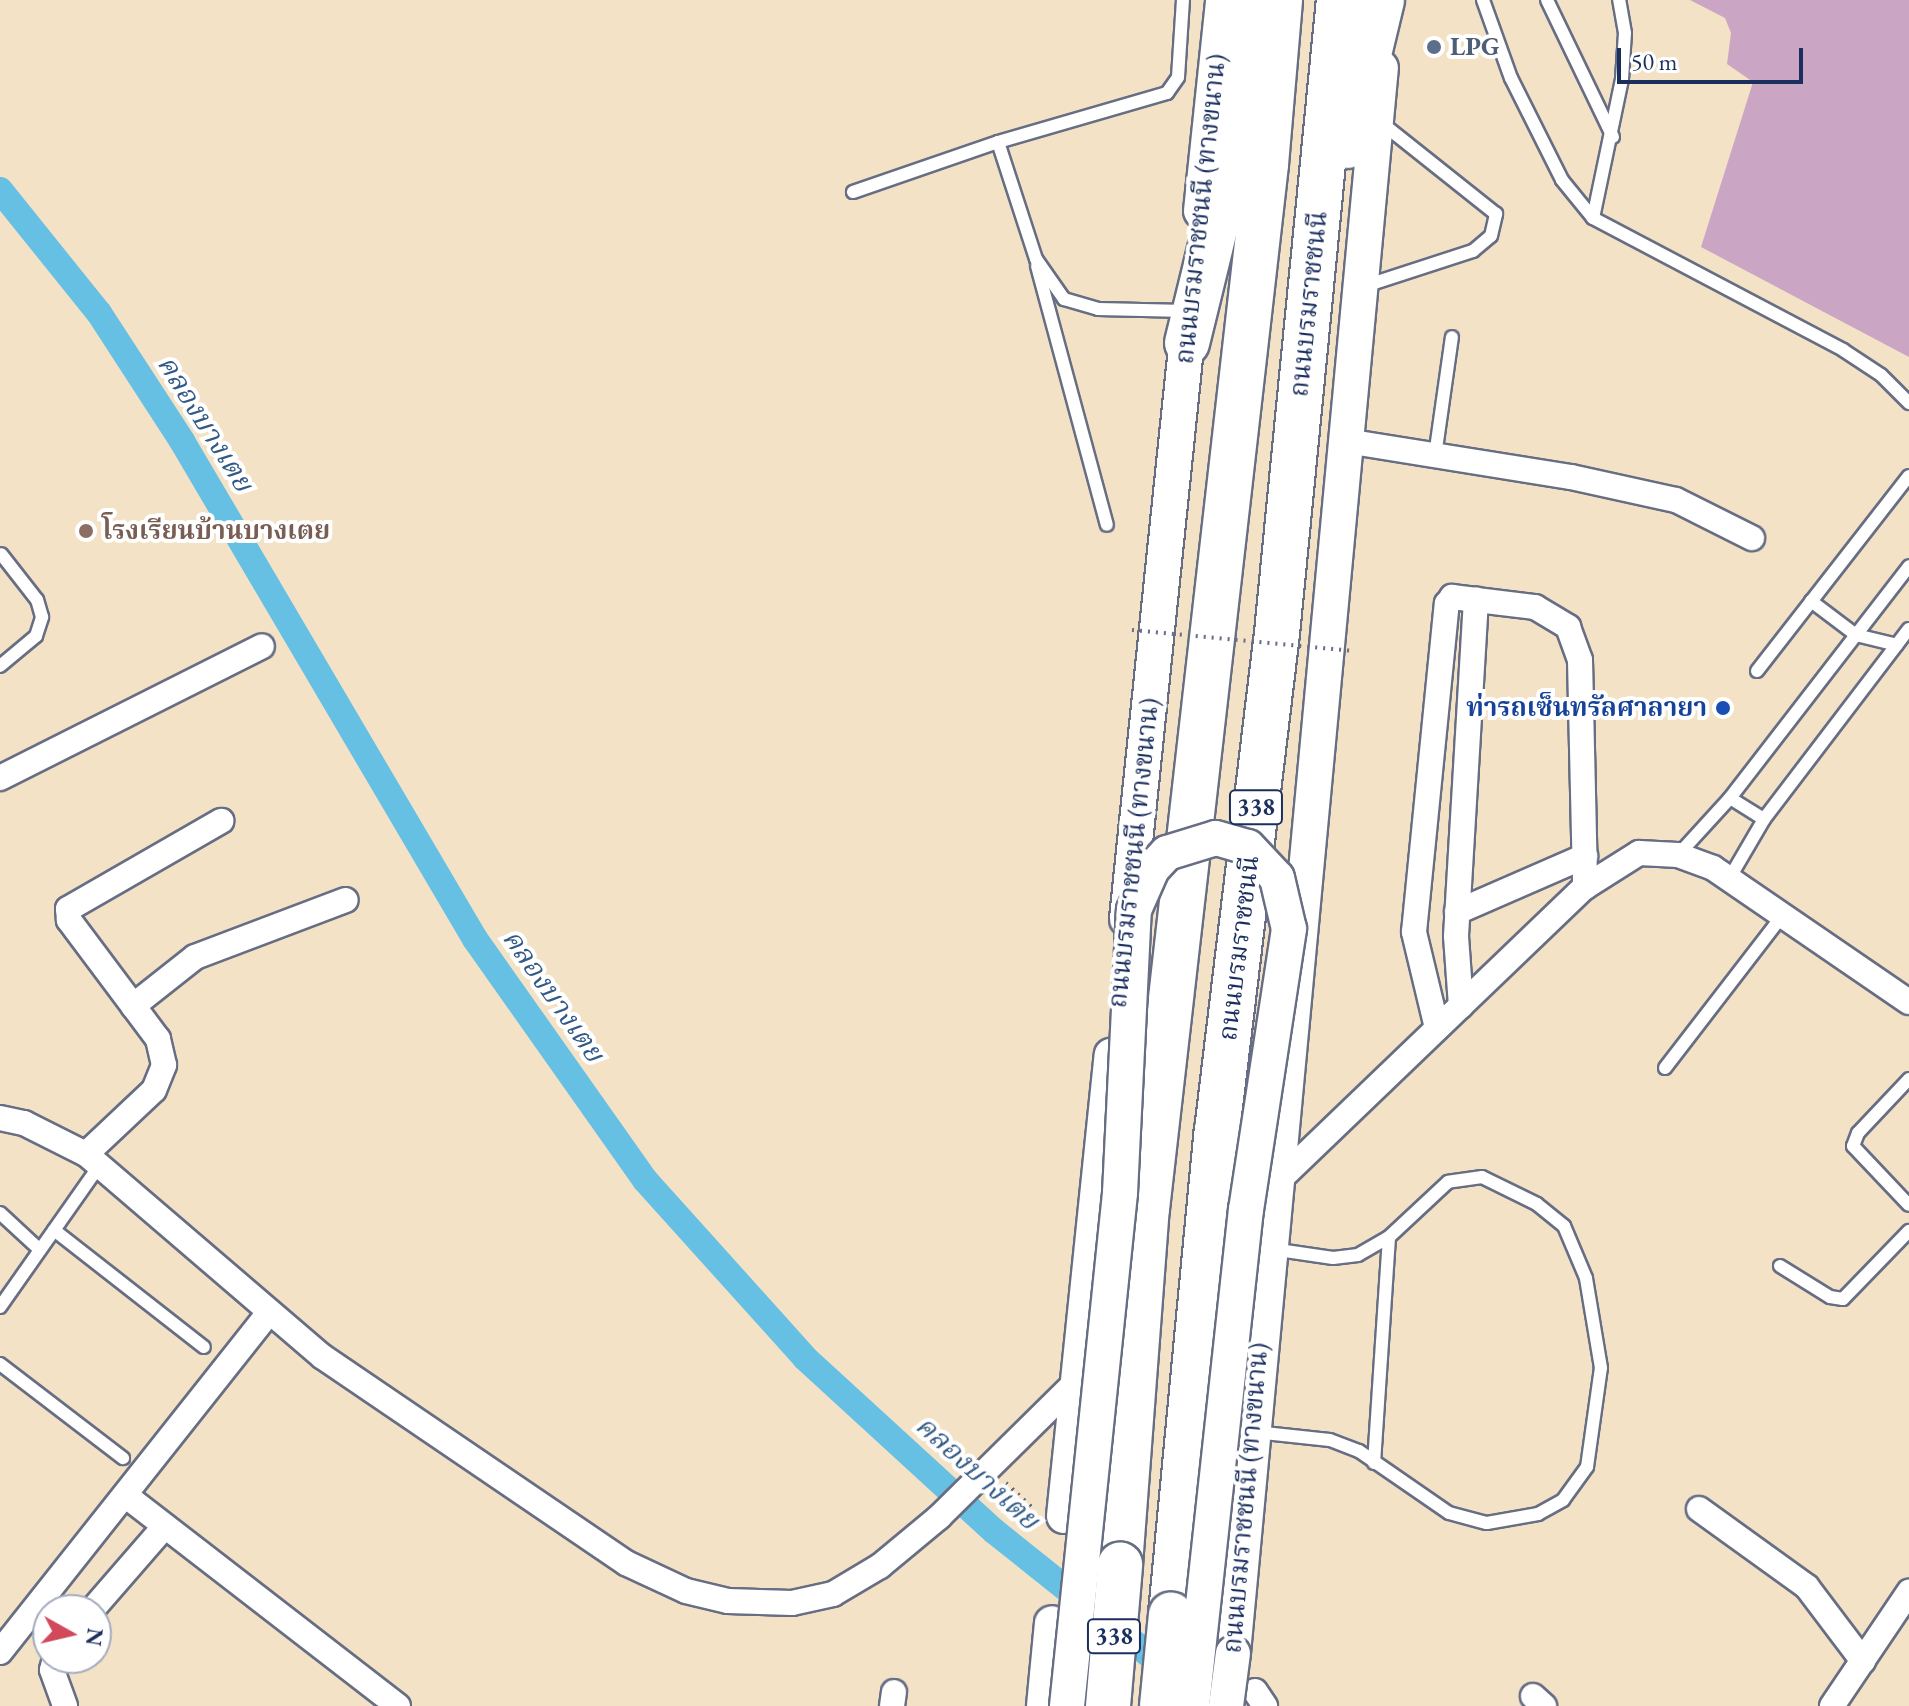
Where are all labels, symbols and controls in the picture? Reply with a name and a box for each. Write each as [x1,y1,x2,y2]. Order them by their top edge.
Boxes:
place label: LPG [1450,31,1500,63]
scale bar [1621,32,1807,82]
marker: LPG [1425,38,1443,56]
text: 50 m [1631,46,1678,77]
street label: ถนนบรมราชชนนี (ทางขนาน) [1169,52,1233,366]
street label: ถนนบรมราชชนนี [1284,210,1334,398]
water label: คลองบางเตย [151,349,261,497]
place label: โรงเรียนบ้านบางเตย [102,515,330,547]
marker: โรงเรียนบ้านบางเตย [77,522,95,540]
place label: ท่ารถเซ็นทรัลศาลายา [1466,692,1707,724]
street label: ถนนบรมราชชนนี (ทางขนาน) [1102,696,1166,1010]
marker: ท่ารถเซ็นทรัลศาลายา [1714,699,1732,717]
road number: 338 [1228,787,1284,827]
street label: ถนนบรมราชชนนี [1212,854,1266,1042]
water label: คลองบางเตย [496,922,612,1068]
street label: ถนนบรมราชชนนี (ทางขนาน) [1217,1341,1275,1655]
water label: คลองบางเตย [909,1408,1047,1536]
north arrow [32,1594,112,1674]
road number: 338 [1086,1616,1142,1656]
text: N [79,1626,110,1648]

